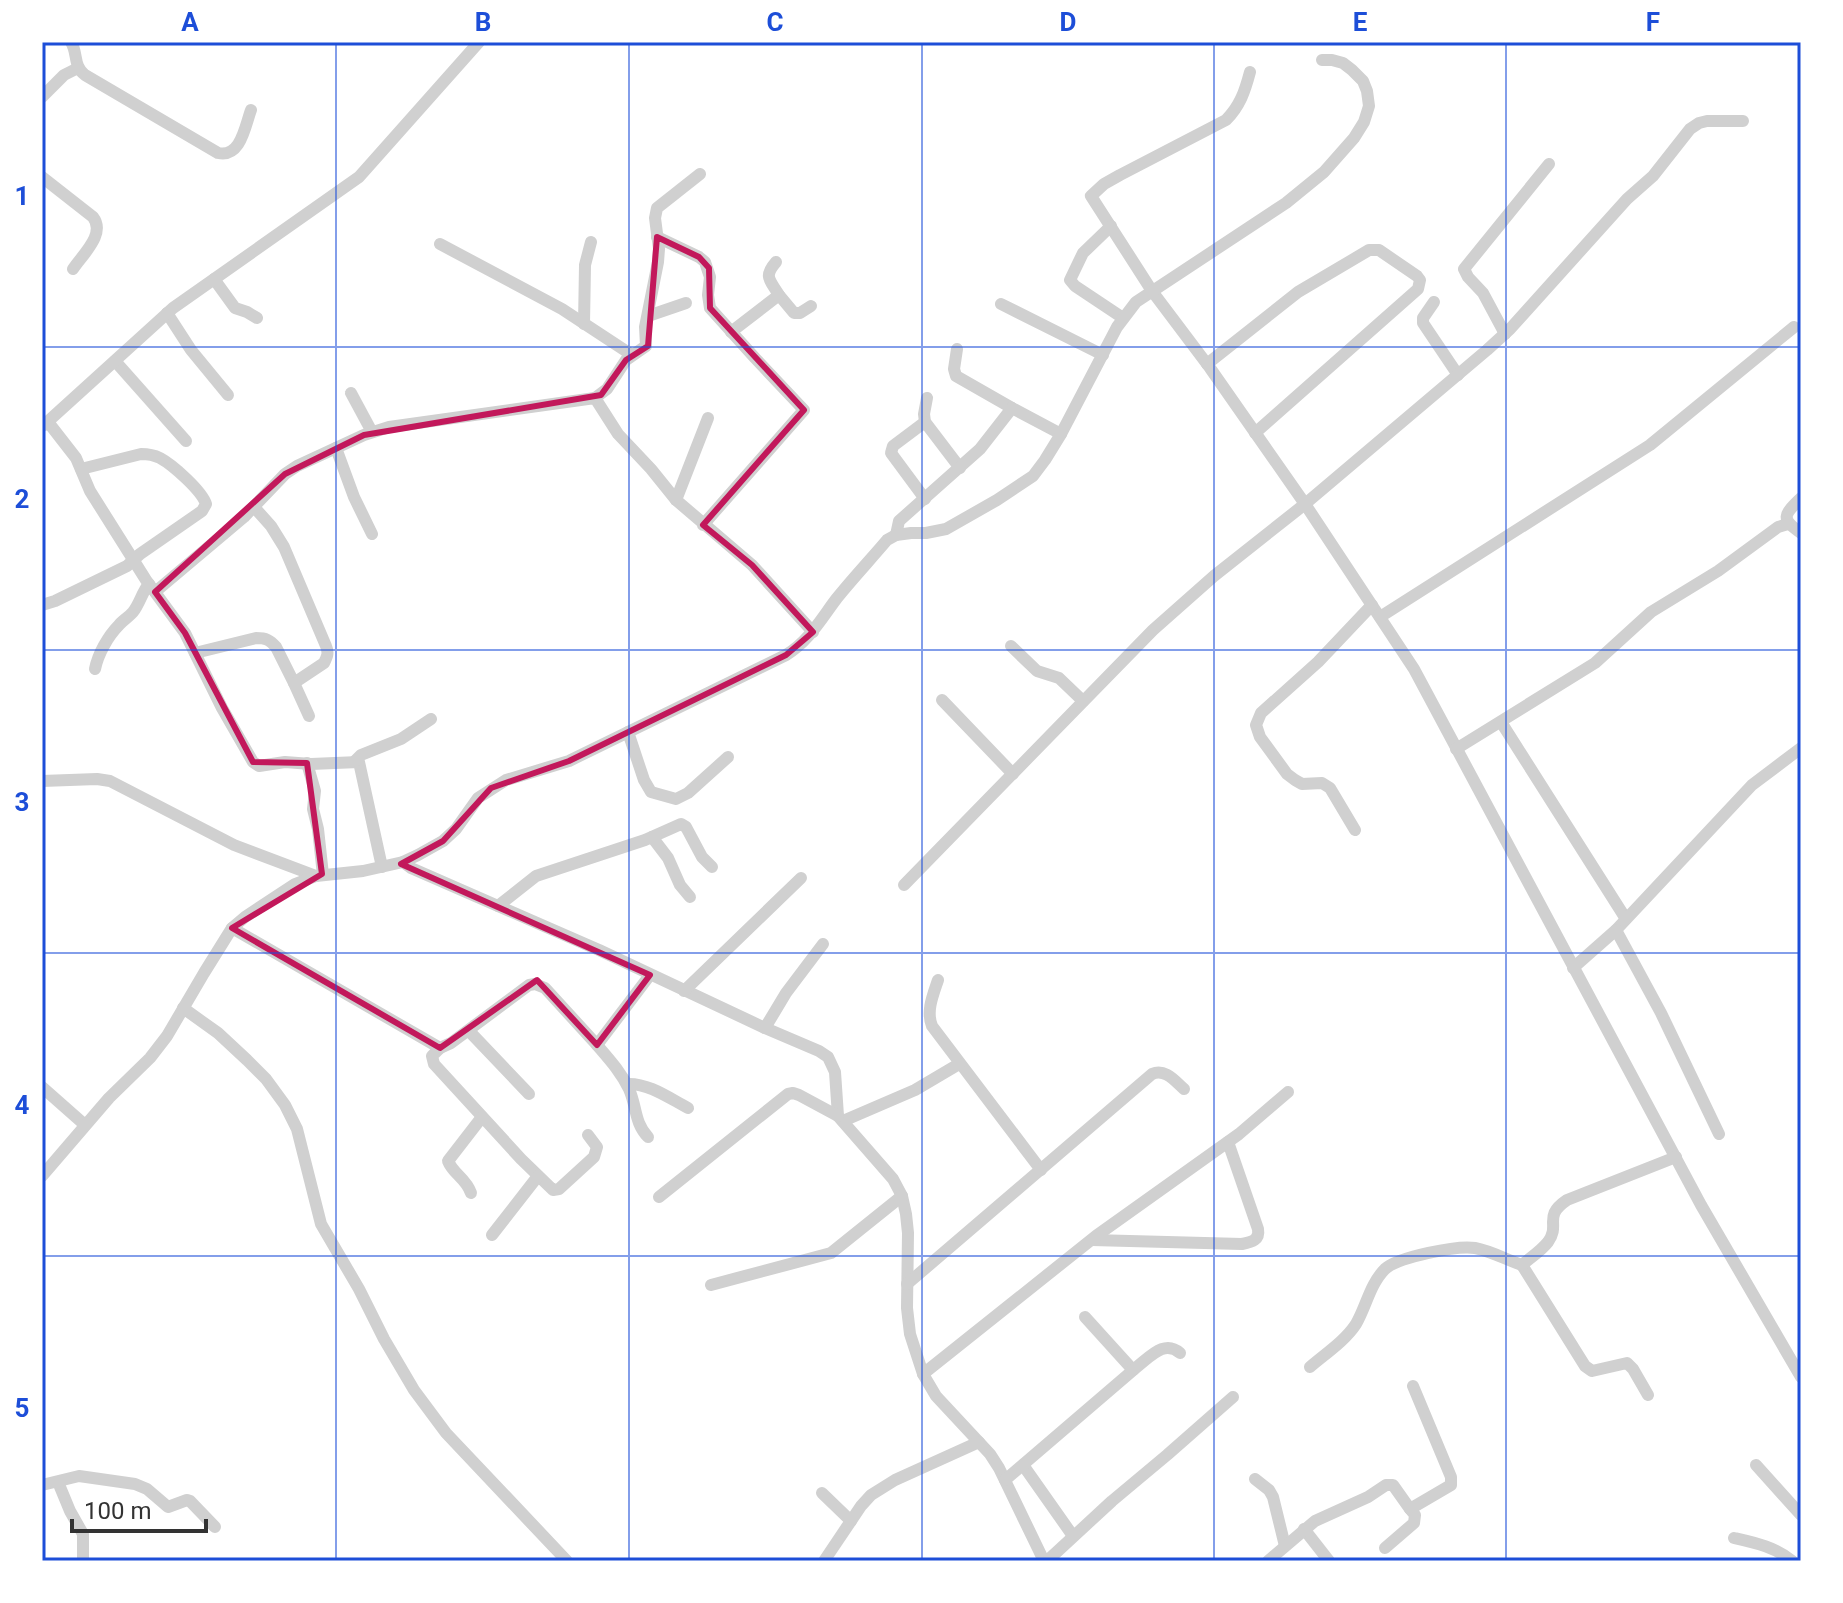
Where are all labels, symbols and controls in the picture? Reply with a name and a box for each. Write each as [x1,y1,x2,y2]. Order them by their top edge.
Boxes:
text: A [181,7,199,37]
text: B [475,7,491,37]
text: C [766,7,784,37]
text: D [1060,7,1076,37]
text: E [1353,7,1368,37]
text: F [1646,7,1660,37]
text: 1 [15,181,29,211]
text: 2 [15,484,29,514]
text: 3 [15,787,29,817]
text: 4 [15,1090,30,1120]
text: 5 [15,1393,29,1423]
scale bar [72,1483,206,1533]
text: 100 m [84,1497,151,1525]

